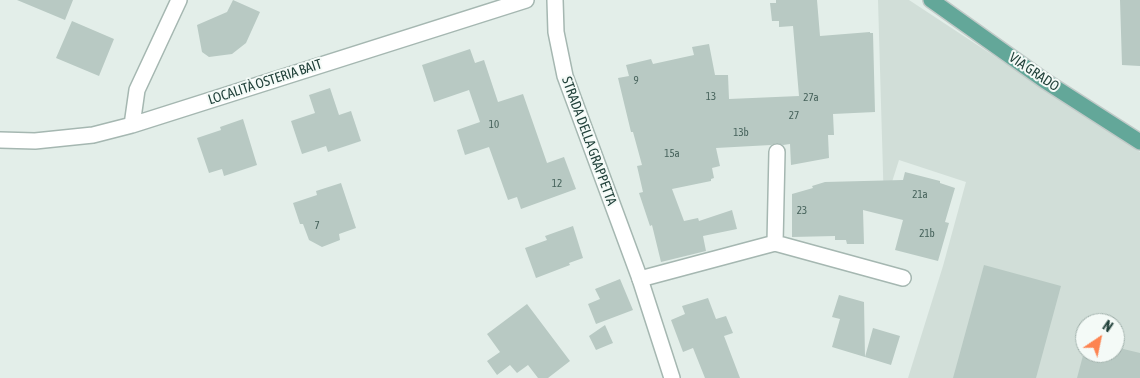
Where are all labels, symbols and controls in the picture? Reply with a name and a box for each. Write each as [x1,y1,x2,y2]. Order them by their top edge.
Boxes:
street label: VIA GRADO [1006,49,1062,95]
street label: LOCALITÀ OSTERIA BAIT [206,56,324,108]
street label: STRADA DELLA GRAPPETTA [558,74,620,208]
house number: 9 [633,74,639,88]
house number: 13 [706,90,716,104]
house number: 27a [803,91,819,105]
house number: 27 [789,109,799,123]
house number: 10 [489,118,499,132]
house number: 13b [733,126,749,140]
house number: 15a [664,147,680,161]
house number: 12 [552,177,562,191]
house number: 21a [912,188,928,202]
house number: 23 [797,204,807,218]
house number: 7 [314,219,320,233]
house number: 21b [919,227,935,241]
north arrow [1075,313,1125,363]
text: N [1100,317,1116,335]

